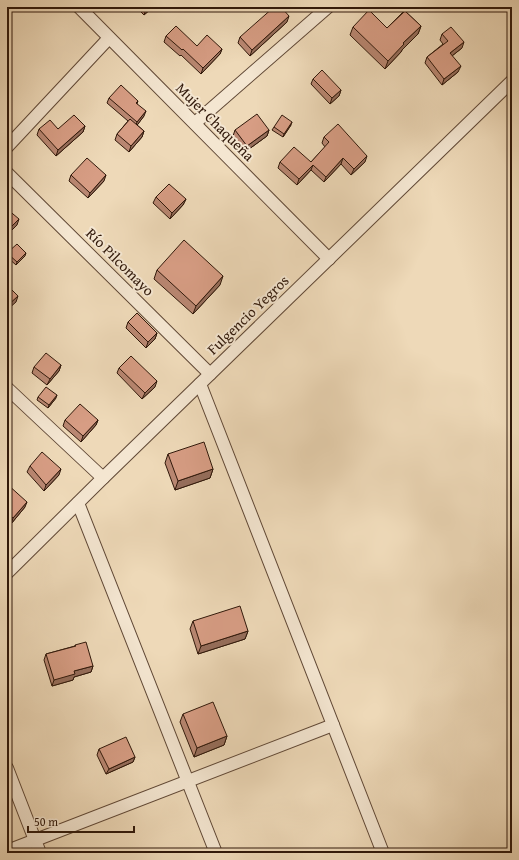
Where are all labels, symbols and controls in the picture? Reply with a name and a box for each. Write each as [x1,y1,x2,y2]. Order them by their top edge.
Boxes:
street label: Mujer Chaqueña [171,78,259,166]
street label: Río Pilcomayo [82,223,159,301]
street label: Fulgencio Yegros [202,270,293,359]
scale bar [28,808,134,834]
text: 50 m [34,813,58,830]

